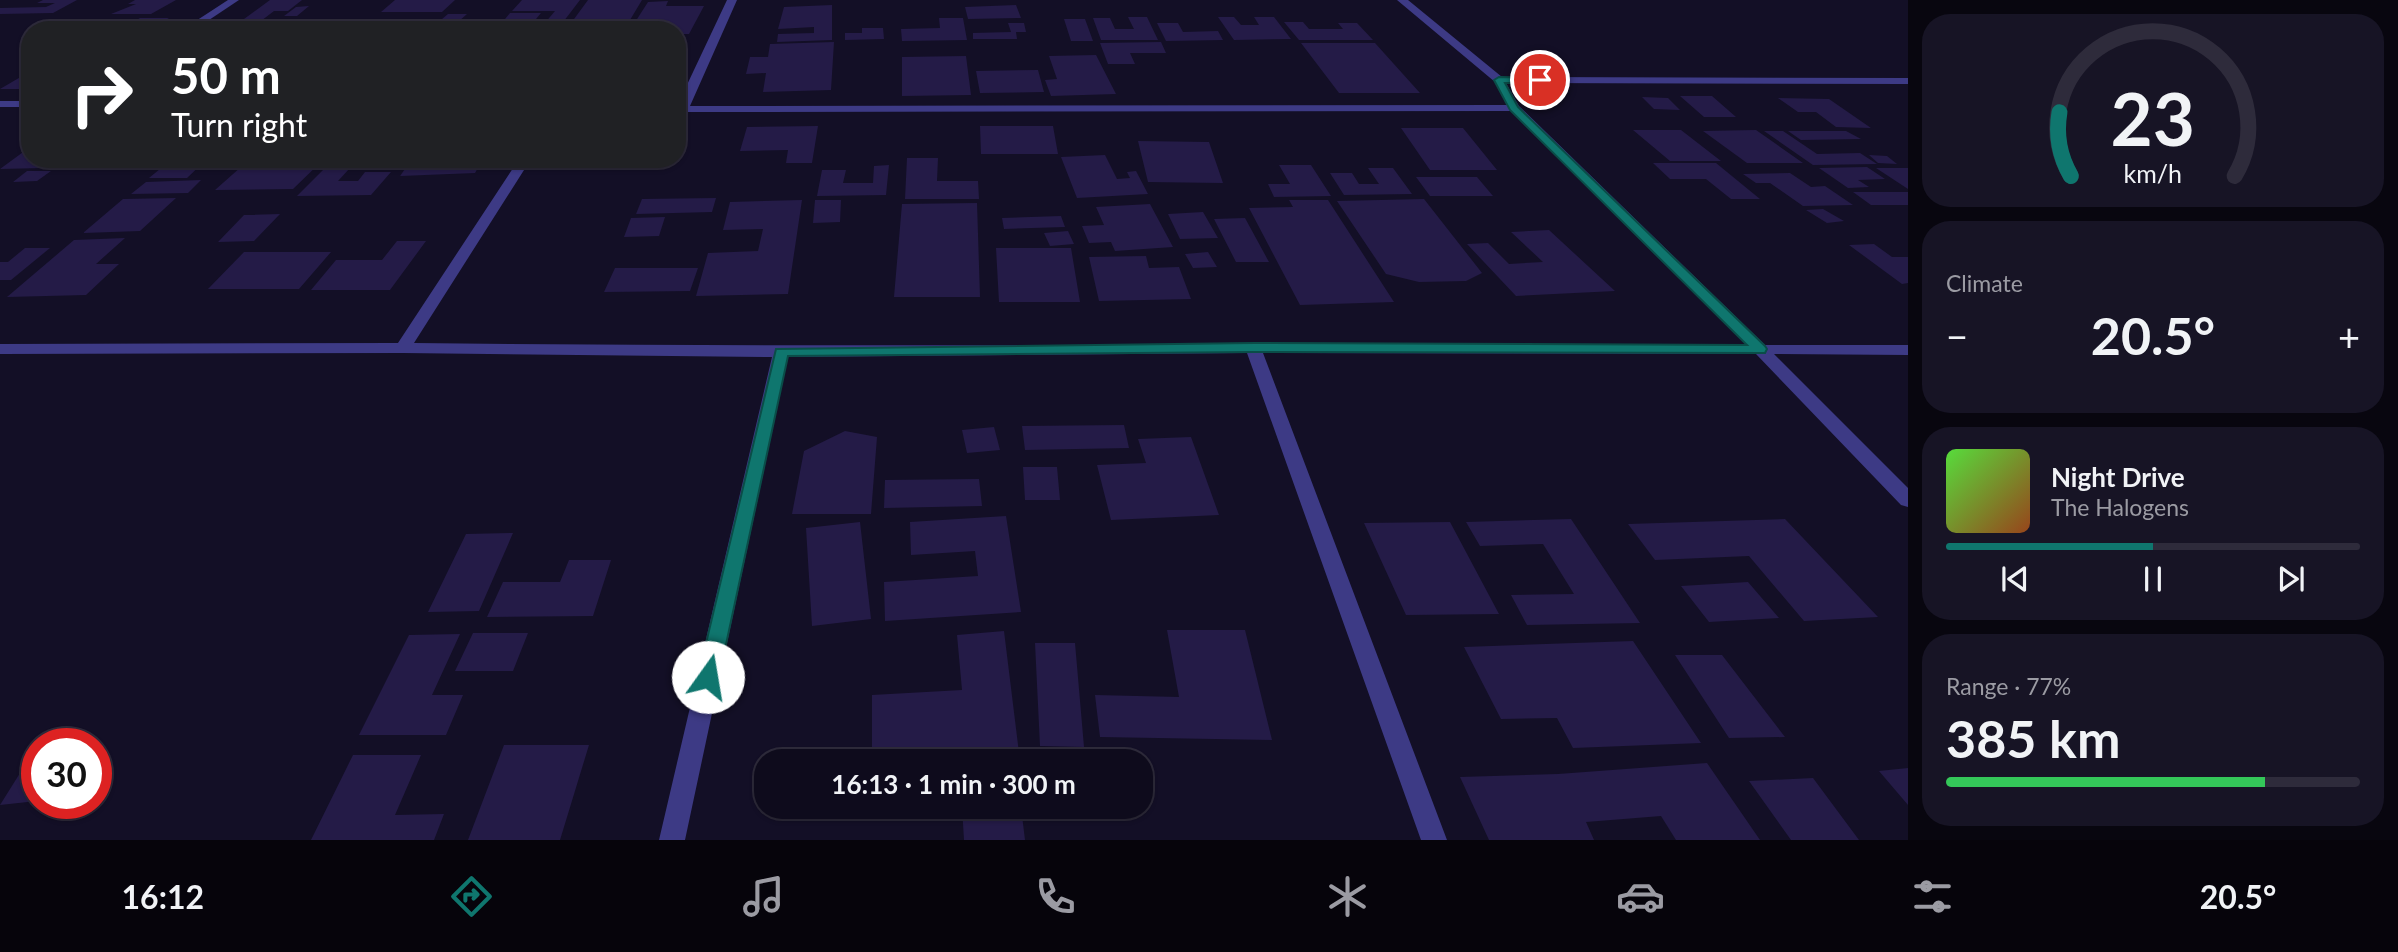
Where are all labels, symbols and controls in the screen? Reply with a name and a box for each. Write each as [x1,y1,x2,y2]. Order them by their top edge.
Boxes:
text: 50 m [171,46,281,104]
icon: right [56,49,147,140]
pin [1510,50,1570,110]
icon: arrive [1521,61,1559,99]
text: 23 [2111,75,2195,163]
text: Turn right [171,105,307,144]
text: km/h [2124,158,2182,188]
text: Climate [1946,269,2023,297]
text: 20.5° [2091,304,2215,366]
text: − [1946,313,1968,359]
text: + [2338,313,2360,359]
text: Night Drive [2051,461,2185,493]
text: The Halogens [2051,493,2189,521]
icon: previous [1996,560,2034,598]
icon: pause [2134,560,2172,598]
icon: next [2272,560,2310,598]
position arrow [671,640,745,714]
text: Range · 77% [1946,672,2071,700]
text: 385 km [1946,707,2120,769]
speed limit sign: 30 [21,728,112,819]
text: 16:13 · 1 min · 300 m [831,768,1076,800]
icon: directions [447,872,496,921]
icon: music [739,872,788,921]
icon: phone [1031,872,1080,921]
icon: climate [1323,872,1372,921]
icon: car [1616,872,1665,921]
icon: filters [1908,872,1957,921]
text: 16:12 [122,877,204,916]
text: 20.5° [2200,877,2276,916]

